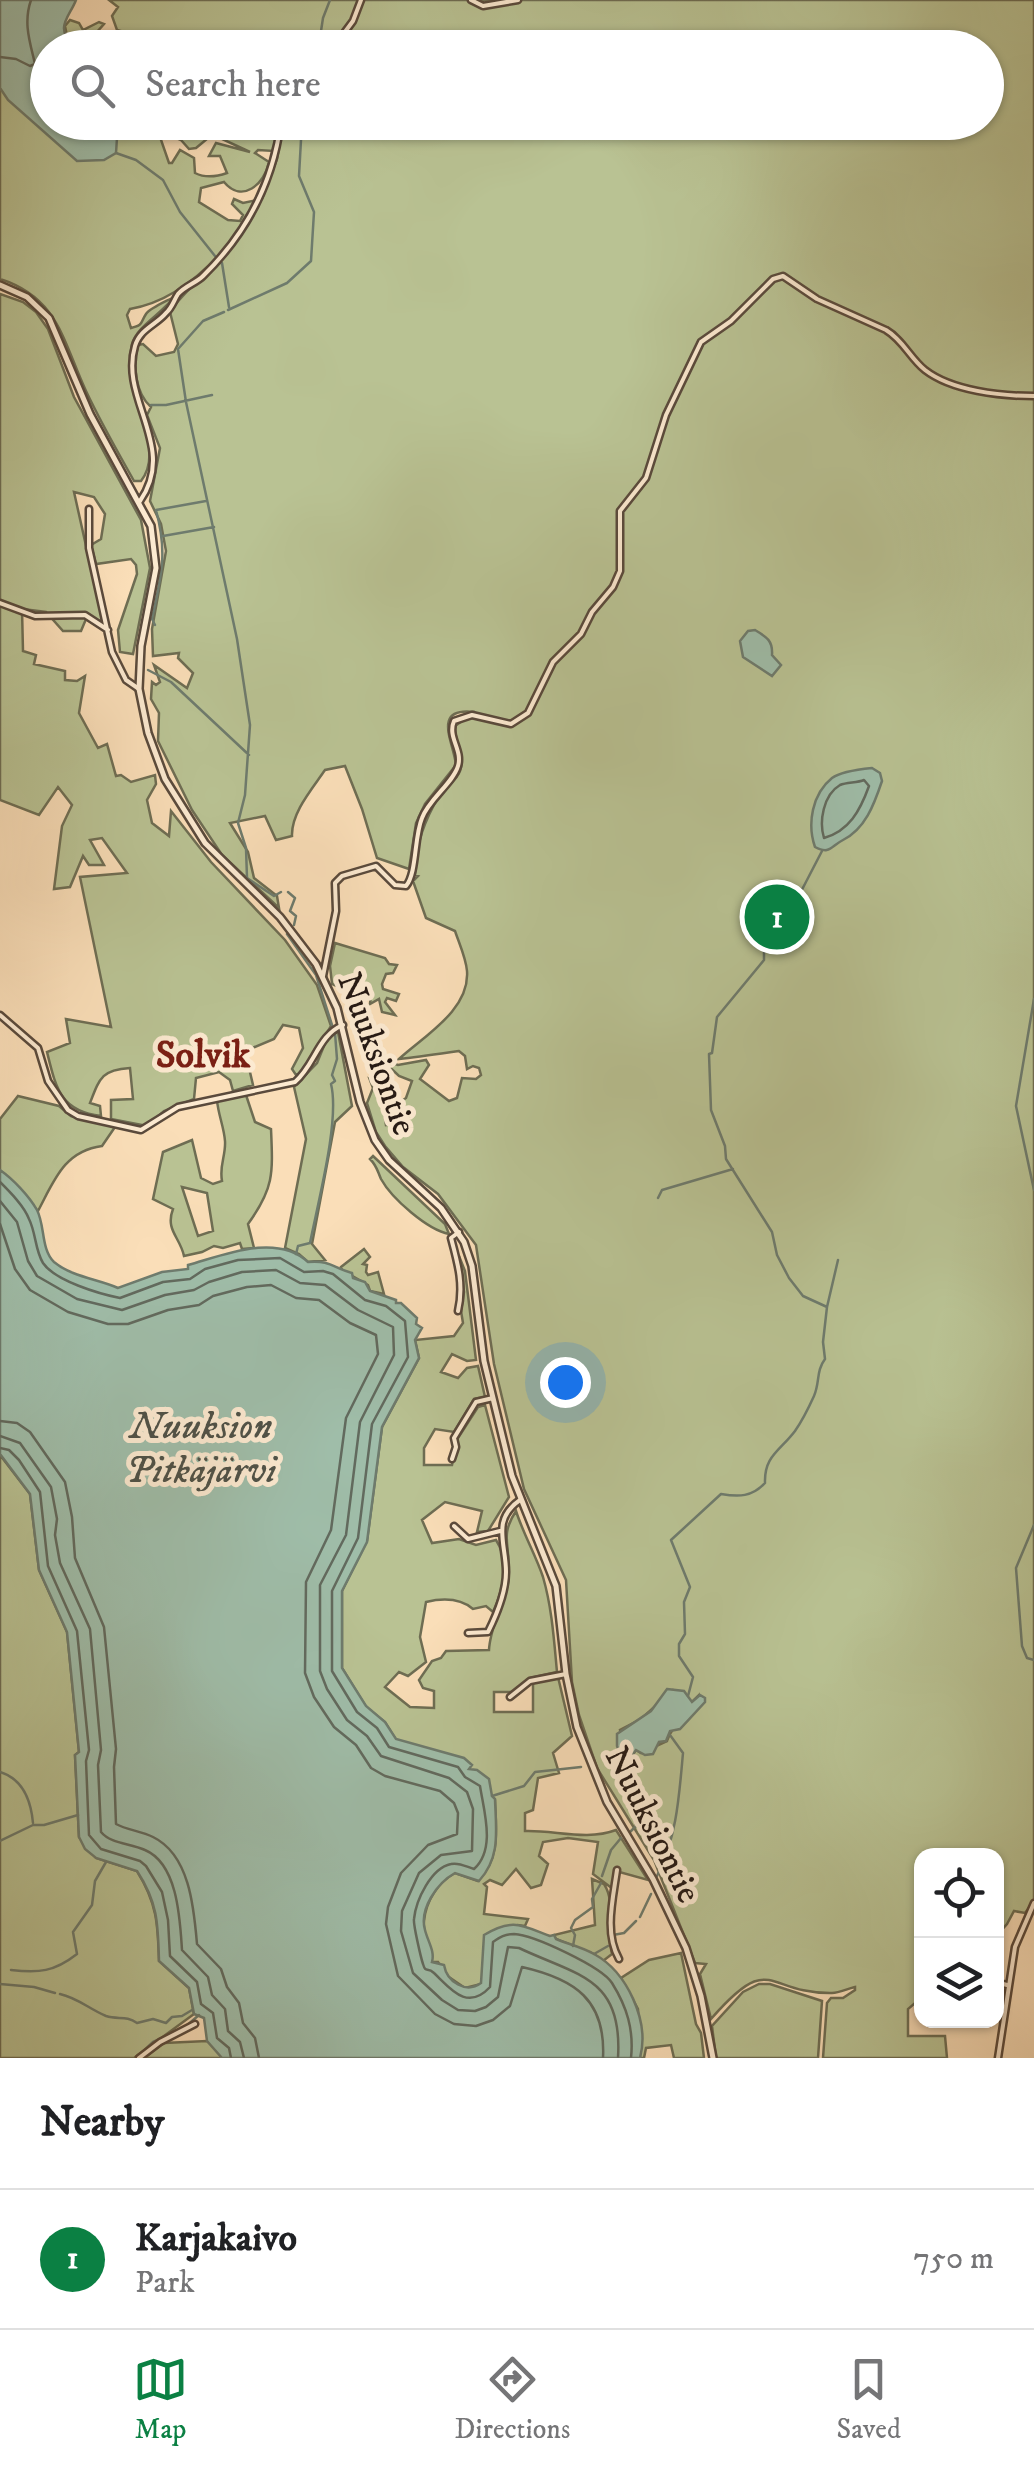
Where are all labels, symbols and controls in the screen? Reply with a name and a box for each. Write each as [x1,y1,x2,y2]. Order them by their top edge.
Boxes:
search box [30,30,1004,140]
icon: search [65,58,120,113]
text: Search here [145,61,321,109]
pin: 1 [744,880,810,954]
street label: Nuuksiontie [326,967,426,1141]
district label: Solvik [156,1032,252,1080]
your location [540,1357,591,1408]
water label: Nuuksion Pitkäjärvi [126,1403,278,1495]
street label: Nuuksiontie [594,1739,710,1911]
map controls [914,1848,1004,2028]
button: locate [914,1848,1004,1938]
button: layers [914,1938,1004,2028]
text: Nearby [40,2097,164,2149]
text: Karjakaivo [135,2215,297,2263]
text: 1 [67,2239,78,2279]
text: 750 m [913,2239,994,2279]
text: Park [135,2263,195,2303]
tab: Map [133,2352,188,2447]
tab: Directions [454,2352,570,2447]
tab: Saved [837,2352,901,2447]

